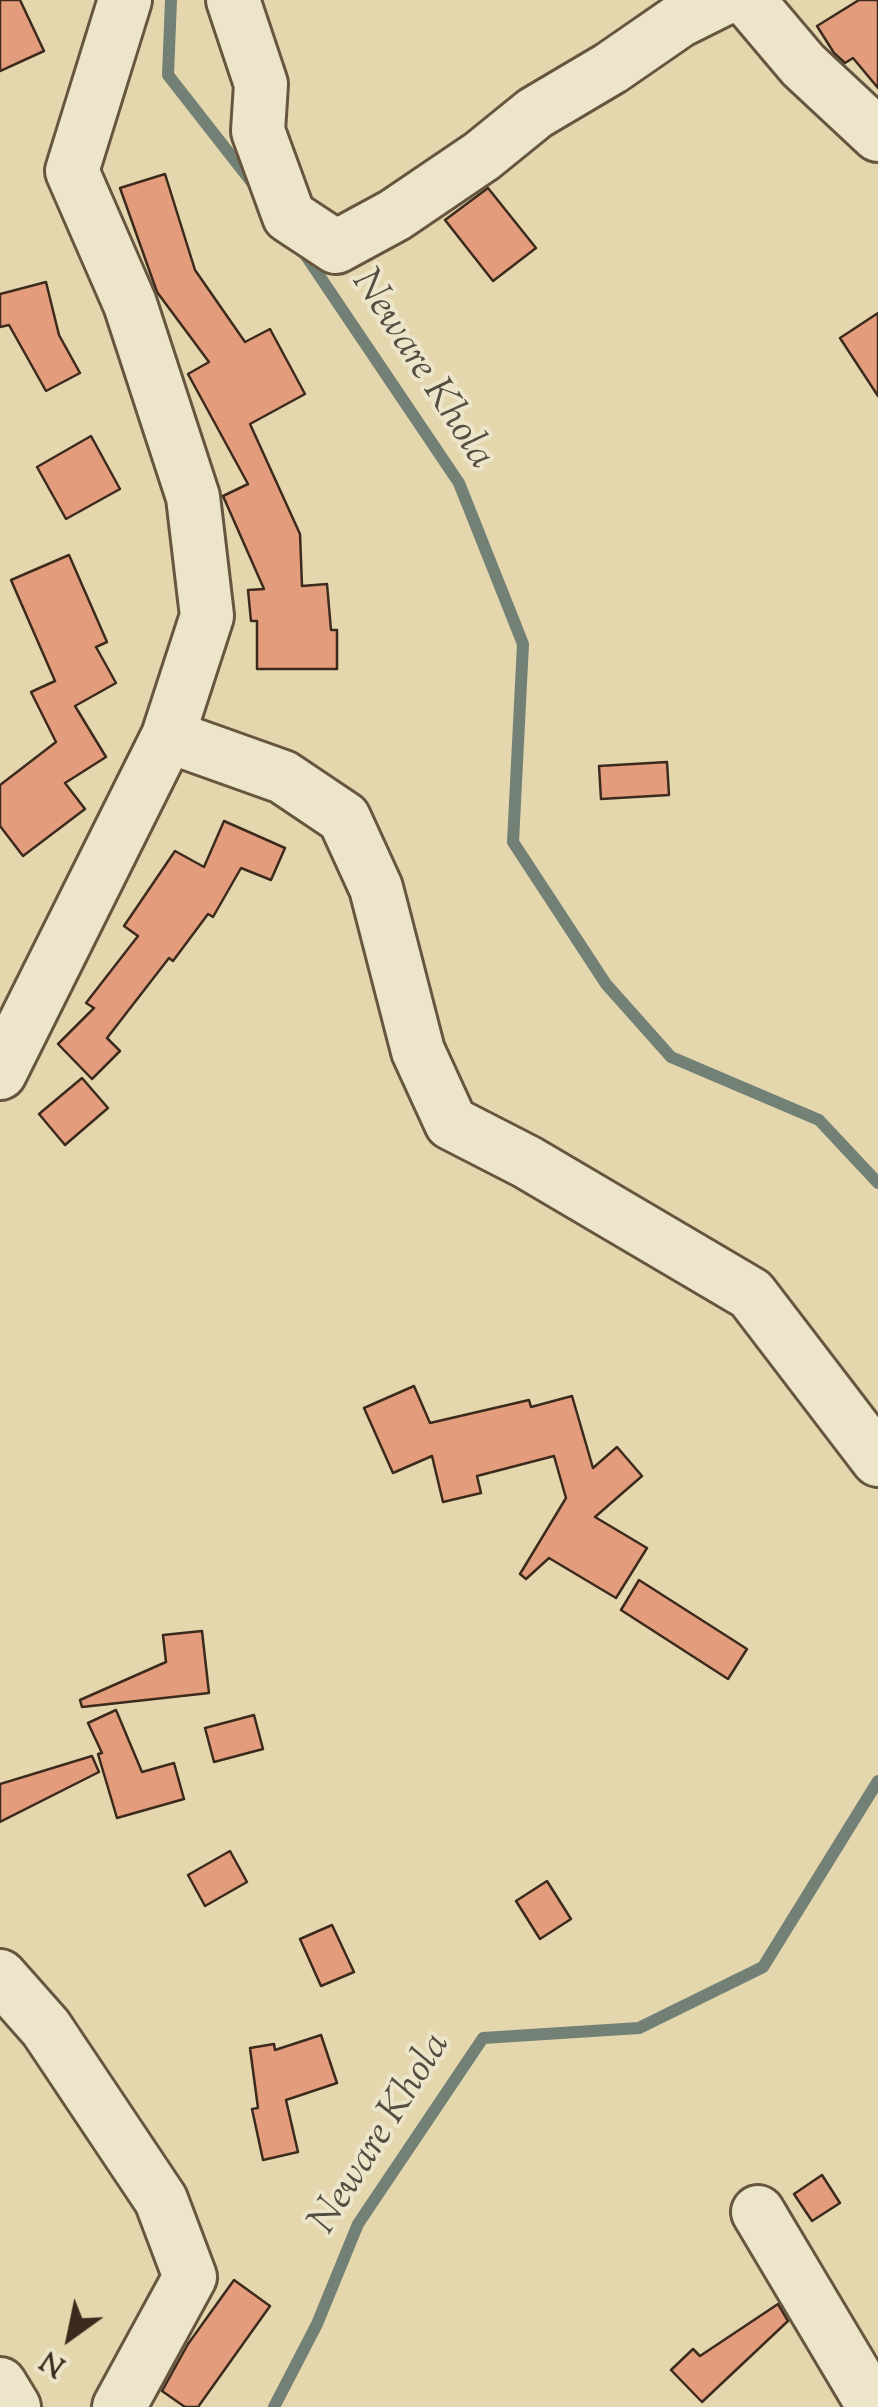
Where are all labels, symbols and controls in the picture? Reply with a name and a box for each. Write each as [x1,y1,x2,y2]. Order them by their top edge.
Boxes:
water label: Neware Khola [338,262,502,480]
water label: Neware Khola [302,2026,464,2244]
north arrow [20,2287,120,2387]
text: N [33,2339,74,2385]

